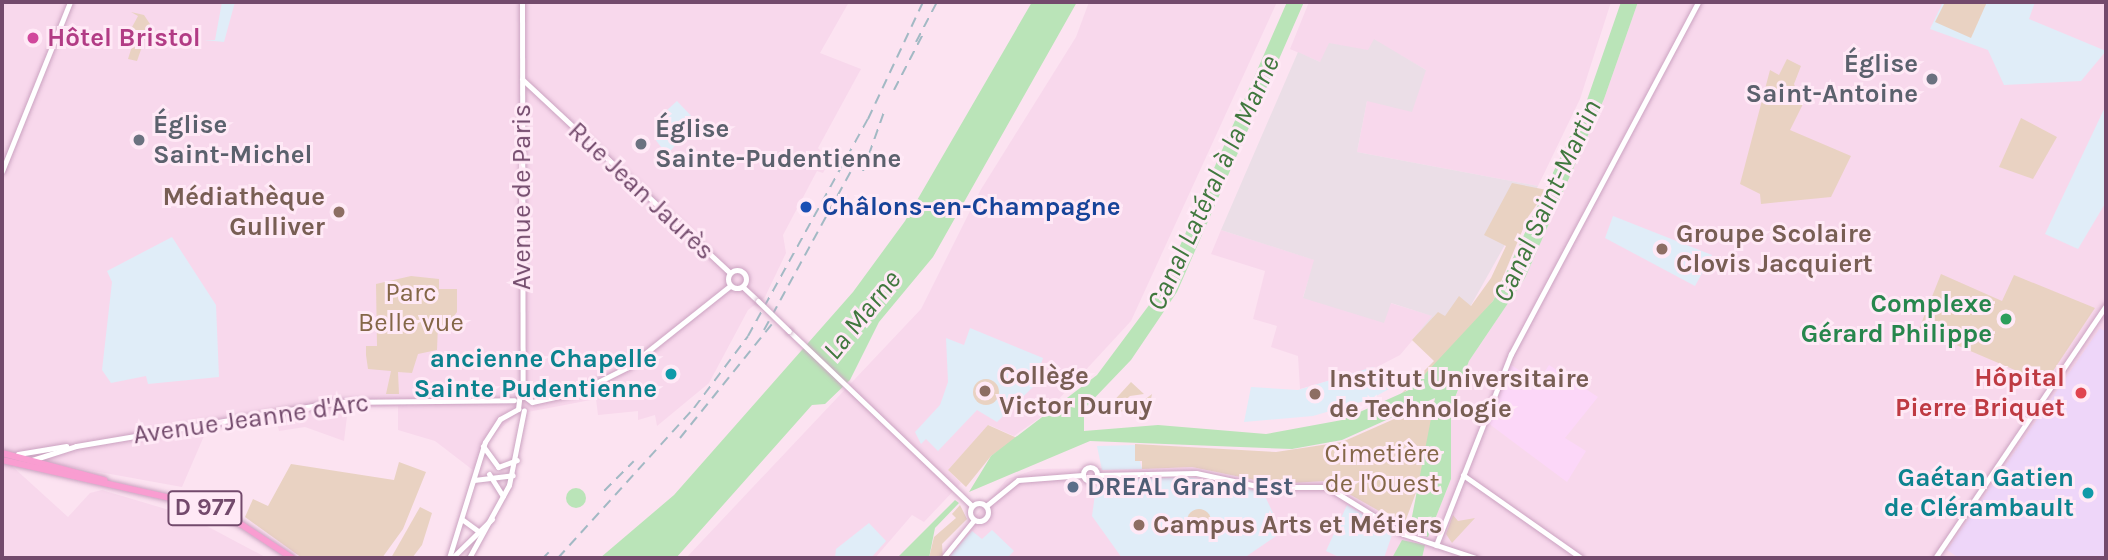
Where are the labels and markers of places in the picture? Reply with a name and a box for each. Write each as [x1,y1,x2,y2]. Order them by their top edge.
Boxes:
place label: Hôtel Bristol [47,22,201,54]
marker: Hôtel Bristol [25,30,41,46]
place label: Église Saint-Antoine [1746,48,1918,110]
marker: Église Saint-Antoine [1924,71,1940,87]
place label: Église Saint-Michel [153,109,312,170]
place label: Église Sainte-Pudentienne [655,113,901,174]
marker: Église Saint-Michel [131,132,147,148]
marker: Église Sainte-Pudentienne [633,136,649,152]
place label: Médiathèque Gulliver [163,181,325,242]
place label: Châlons-en-Champagne [822,191,1121,223]
marker: Châlons-en-Champagne [796,197,816,217]
marker: Médiathèque Gulliver [331,204,347,220]
place label: Groupe Scolaire Clovis Jacquiert [1676,218,1873,280]
marker: Groupe Scolaire Clovis Jacquiert [1654,241,1670,257]
place label: Complexe Gérard Philippe [1801,288,1992,350]
marker: Complexe Gérard Philippe [1998,311,2014,327]
place label: ancienne Chapelle Sainte Pudentienne [414,343,657,404]
place label: Collège Victor Duruy [999,360,1152,422]
place label: Hôpital Pierre Briquet [1895,362,2065,424]
place label: Institut Universitaire de Technologie [1329,363,1589,424]
marker: ancienne Chapelle Sainte Pudentienne [663,366,679,382]
marker: Collège Victor Duruy [977,383,993,399]
marker: Hôpital Pierre Briquet [2071,383,2091,403]
marker: Institut Universitaire de Technologie [1307,386,1323,402]
place label: Gaétan Gatien de Clérambault [1884,462,2074,524]
place label: DREAL Grand Est [1087,471,1293,503]
marker: DREAL Grand Est [1065,479,1081,495]
marker: Gaétan Gatien de Clérambault [2080,485,2096,501]
place label: Campus Arts et Métiers [1153,509,1442,541]
marker: Campus Arts et Métiers [1131,517,1147,533]

